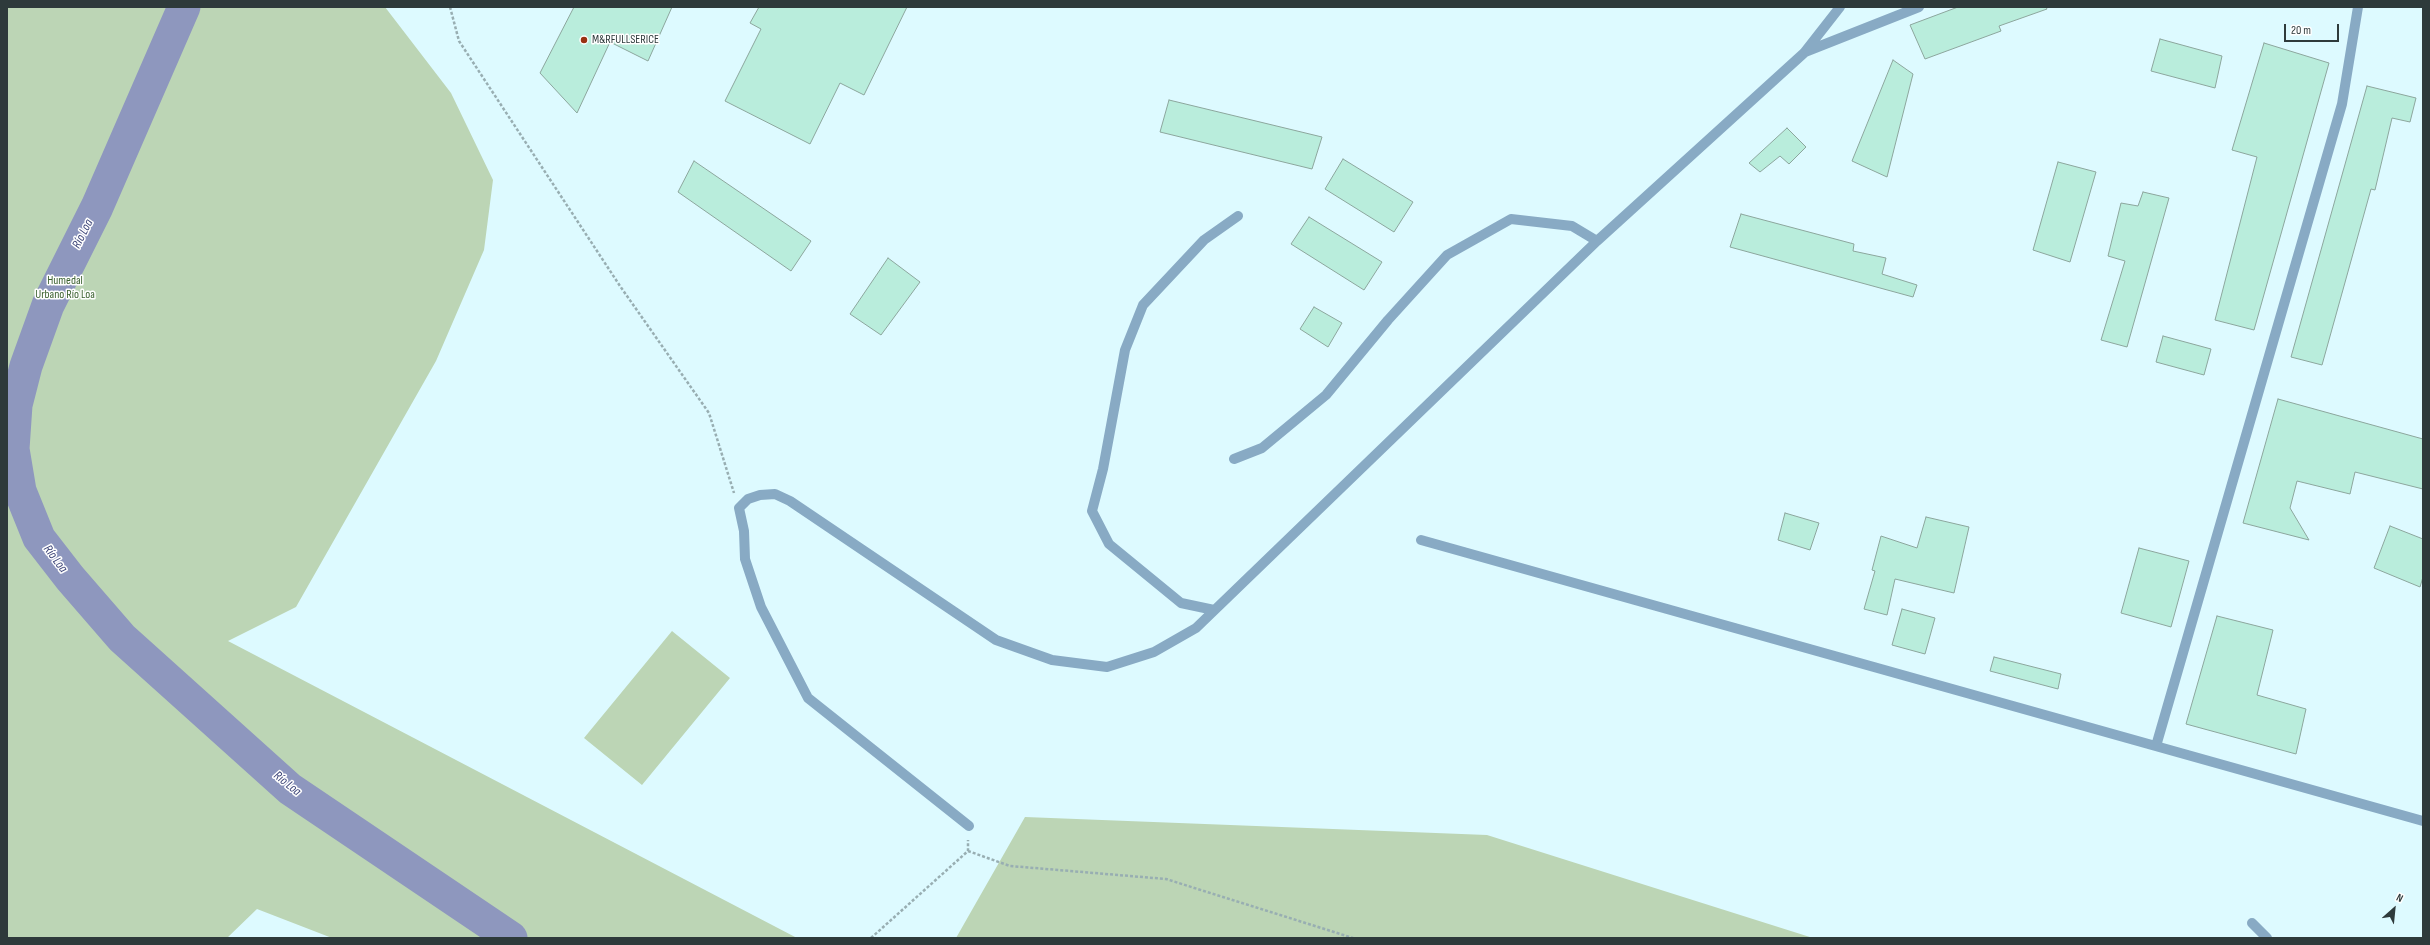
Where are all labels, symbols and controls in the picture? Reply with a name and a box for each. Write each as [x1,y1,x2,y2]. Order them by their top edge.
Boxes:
scale bar [2286,16,2341,42]
text: 20 m [2291,23,2311,38]
place label: M&RFULLSERICE [592,33,659,47]
marker: M&RFULLSERICE [579,35,589,45]
water label: Río Loa [69,217,97,251]
park label: Humedal Urbano Río Loa [35,274,95,302]
water label: Río Loa [40,542,70,576]
water label: Río Loa [270,768,304,800]
north arrow [2374,889,2414,929]
text: N [2394,891,2405,905]

